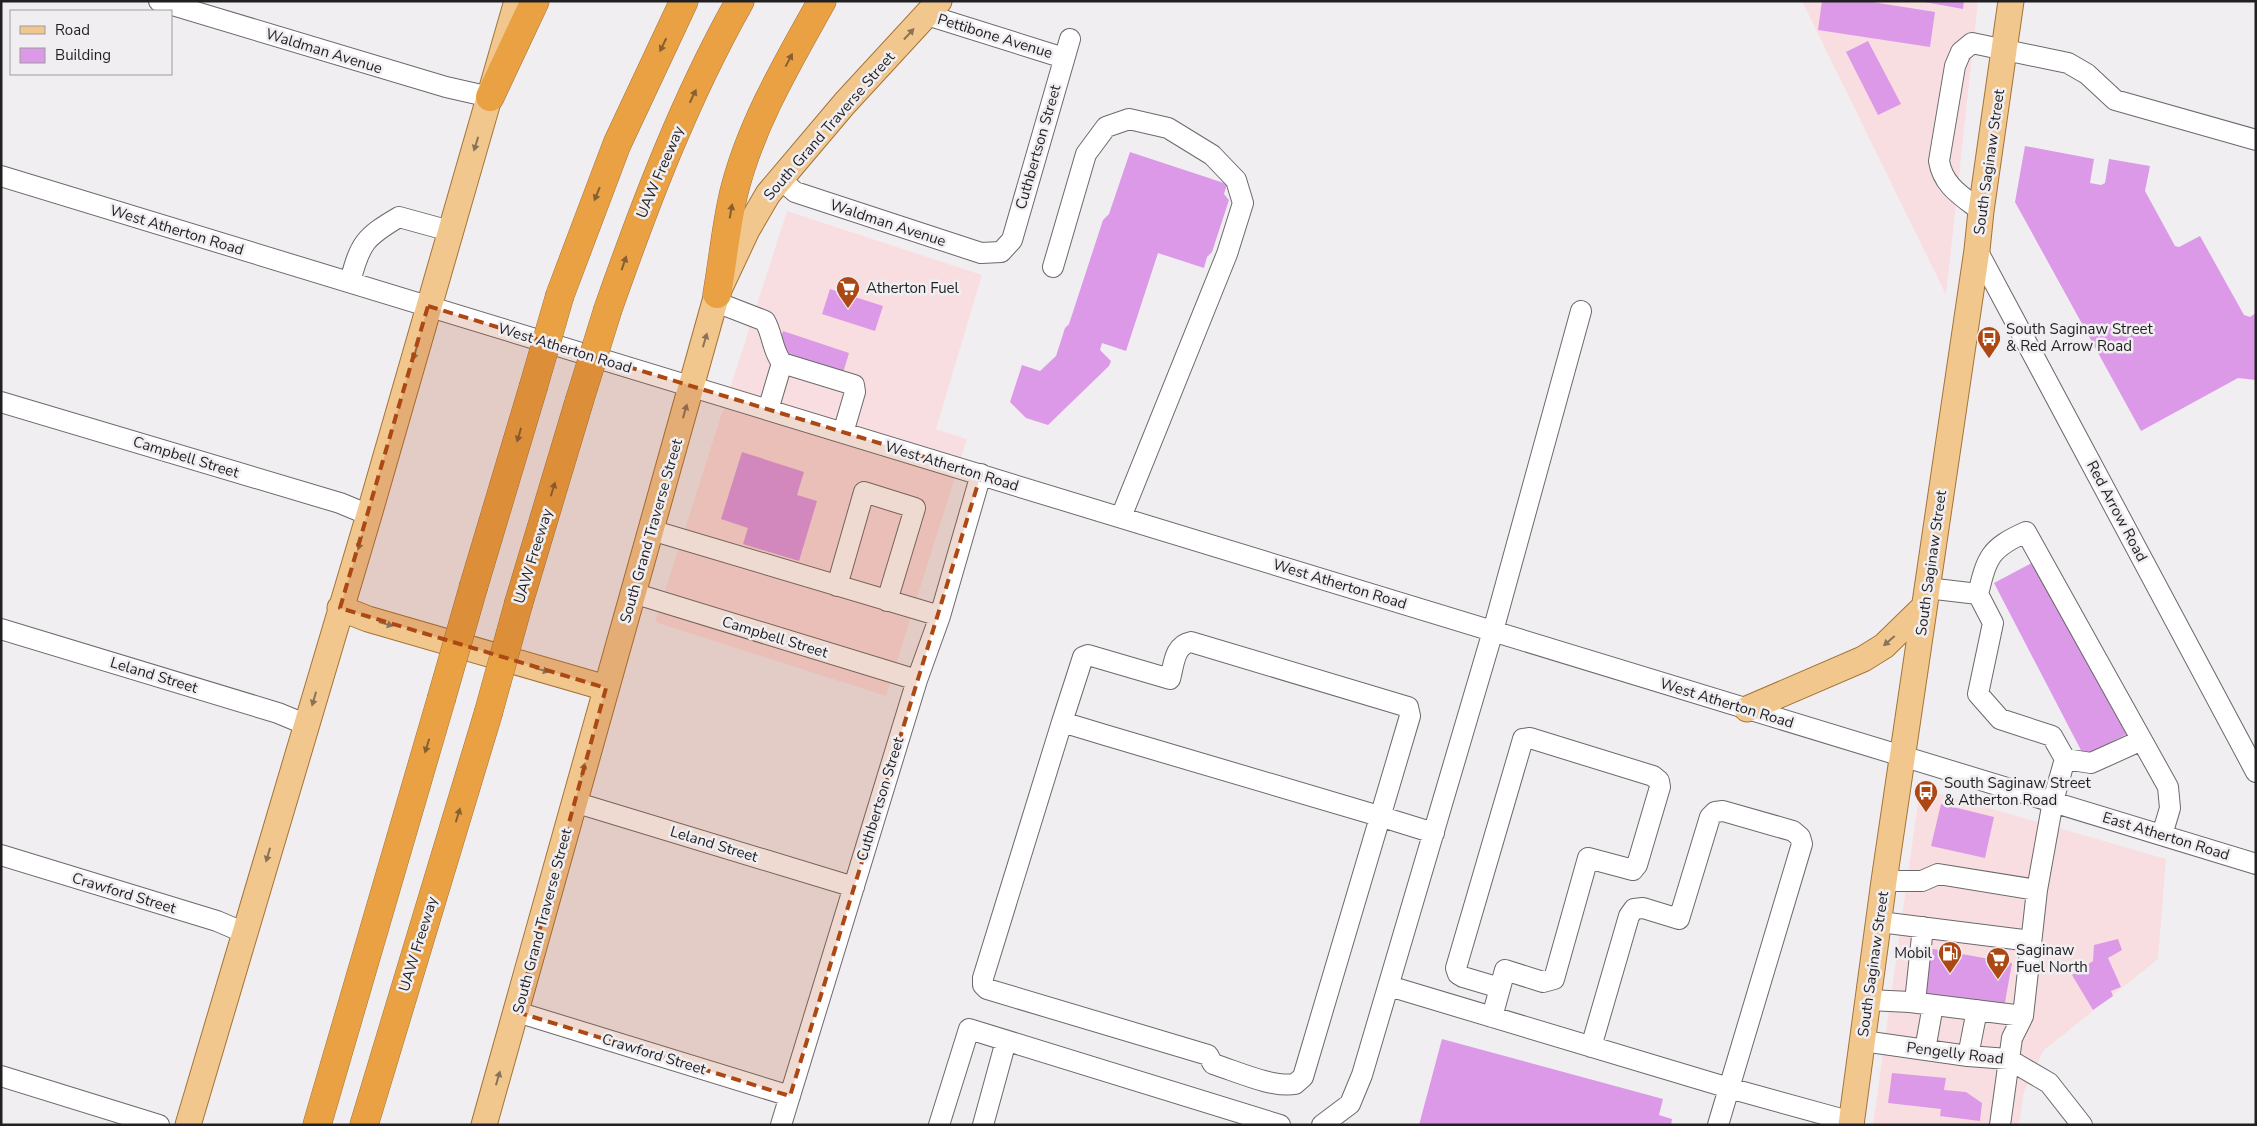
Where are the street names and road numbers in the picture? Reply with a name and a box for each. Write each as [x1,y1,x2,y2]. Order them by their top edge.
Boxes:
street label: Pettibone Avenue [935,9,1055,63]
street label: Waldman Avenue [263,24,385,78]
street label: South Grand Traverse Street [759,47,900,205]
street label: Cuthbertson Street [1011,82,1066,212]
street label: South Saginaw Street [1969,87,2009,236]
street label: UAW Freeway [632,122,689,221]
street label: Waldman Avenue [827,195,949,251]
street label: West Atherton Road [108,200,246,260]
street label: West Atherton Road [496,318,634,378]
street label: Campbell Street [131,431,242,483]
street label: South Grand Traverse Street [615,436,687,625]
street label: West Atherton Road [883,436,1021,496]
street label: Red Arrow Road [2082,457,2152,565]
street label: South Saginaw Street [1911,488,1951,637]
street label: UAW Freeway [509,506,557,606]
street label: West Atherton Road [1271,554,1409,614]
street label: Campbell Street [720,611,831,663]
street label: Leland Street [108,652,201,698]
street label: West Atherton Road [1658,673,1796,733]
street label: Cuthbertson Street [852,734,909,863]
street label: East Atherton Road [2100,807,2232,865]
street label: Leland Street [668,821,761,867]
street label: South Grand Traverse Street [508,826,577,1016]
street label: Crawford Street [69,868,179,919]
street label: South Saginaw Street [1853,889,1893,1038]
street label: UAW Freeway [394,894,442,994]
street label: Crawford Street [599,1029,709,1080]
street label: Pengelly Road [1905,1037,2005,1069]

